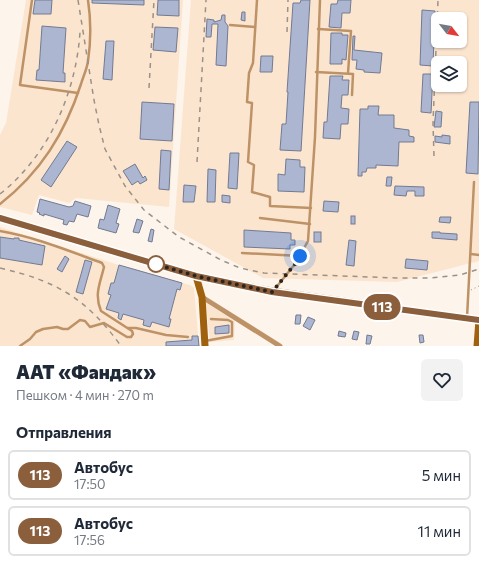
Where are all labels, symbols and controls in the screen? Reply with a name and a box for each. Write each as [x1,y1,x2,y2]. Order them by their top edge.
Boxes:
north arrow [431,12,467,48]
map controls [431,12,467,92]
button: layers [431,56,467,92]
your location [290,246,310,266]
unlabelled marker [147,255,165,273]
line badge: 113 [359,294,405,320]
text: 113 [372,298,392,315]
button: heart [421,359,463,401]
text: ААТ «Фандак» [16,360,156,383]
text: Пешком · 4 мин · 270 m [16,387,154,403]
text: Отправления [16,423,112,441]
text: Автобус [74,458,133,476]
text: 113 [30,466,50,483]
text: 5 мин [422,466,461,484]
text: 17:50 [74,476,105,492]
text: Автобус [74,514,133,532]
text: 113 [30,522,50,539]
text: 11 мин [417,522,461,540]
text: 17:56 [74,532,105,548]

